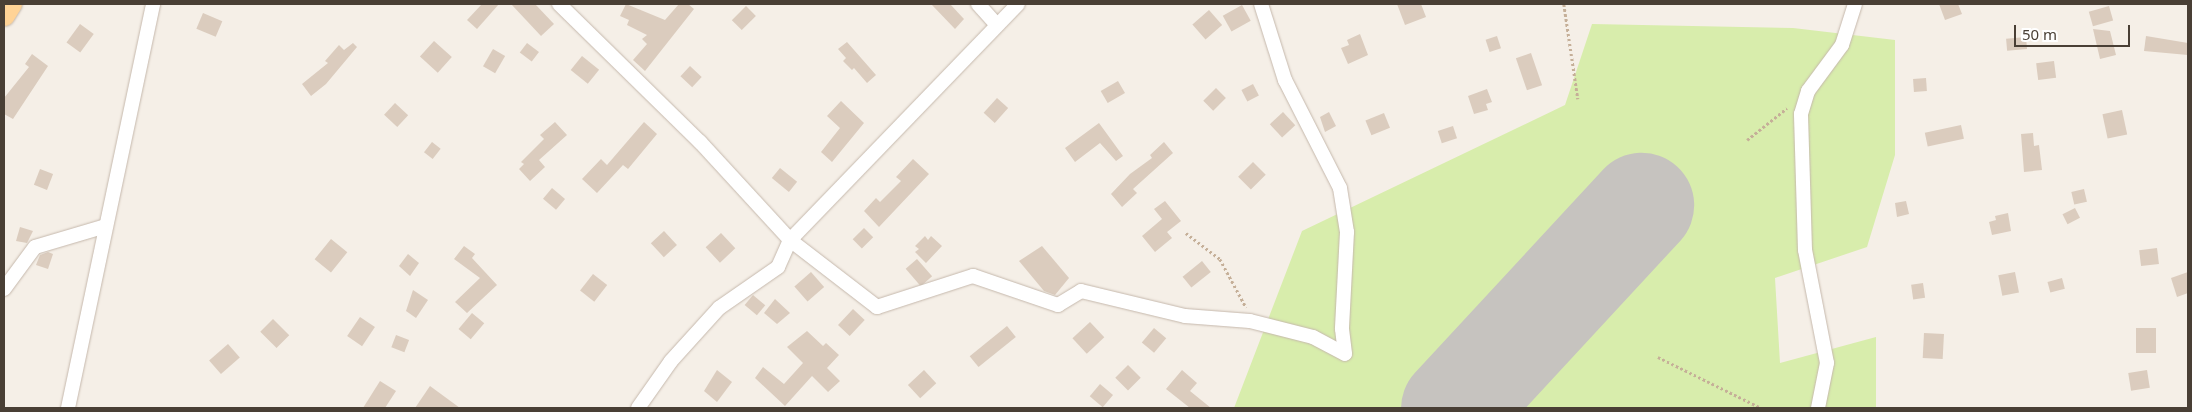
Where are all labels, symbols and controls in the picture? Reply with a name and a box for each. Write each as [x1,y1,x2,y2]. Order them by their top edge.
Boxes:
scale bar [2017,15,2133,47]
text: 50 m [2022,24,2057,44]

